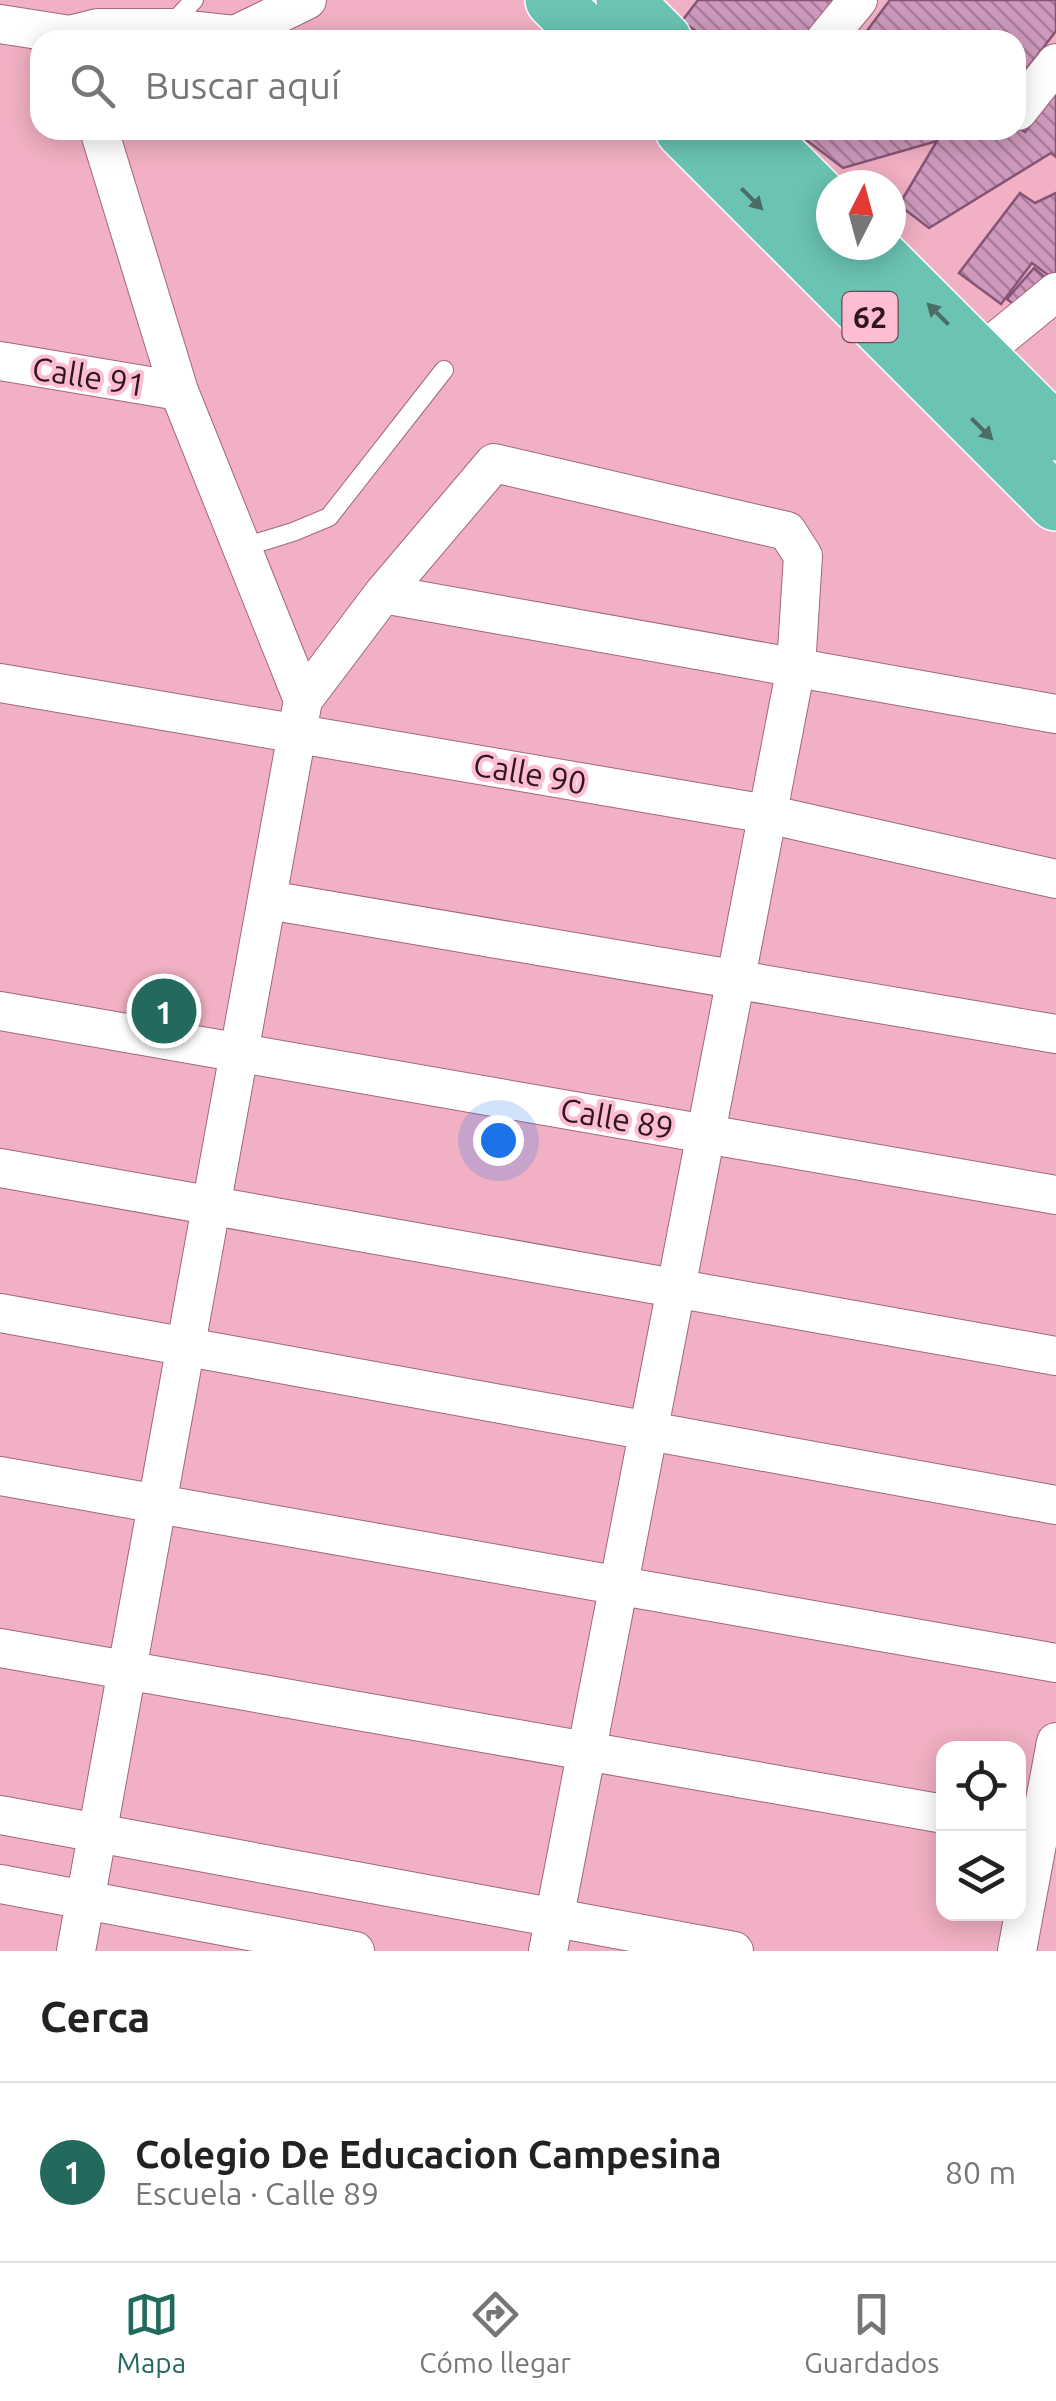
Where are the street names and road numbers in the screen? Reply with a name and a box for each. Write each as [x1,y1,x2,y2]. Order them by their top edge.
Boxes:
road number: 62 [842,292,898,342]
street label: Calle 91 [30,349,148,403]
street label: Calle 90 [471,745,589,801]
street label: Calle 89 [558,1090,676,1146]

